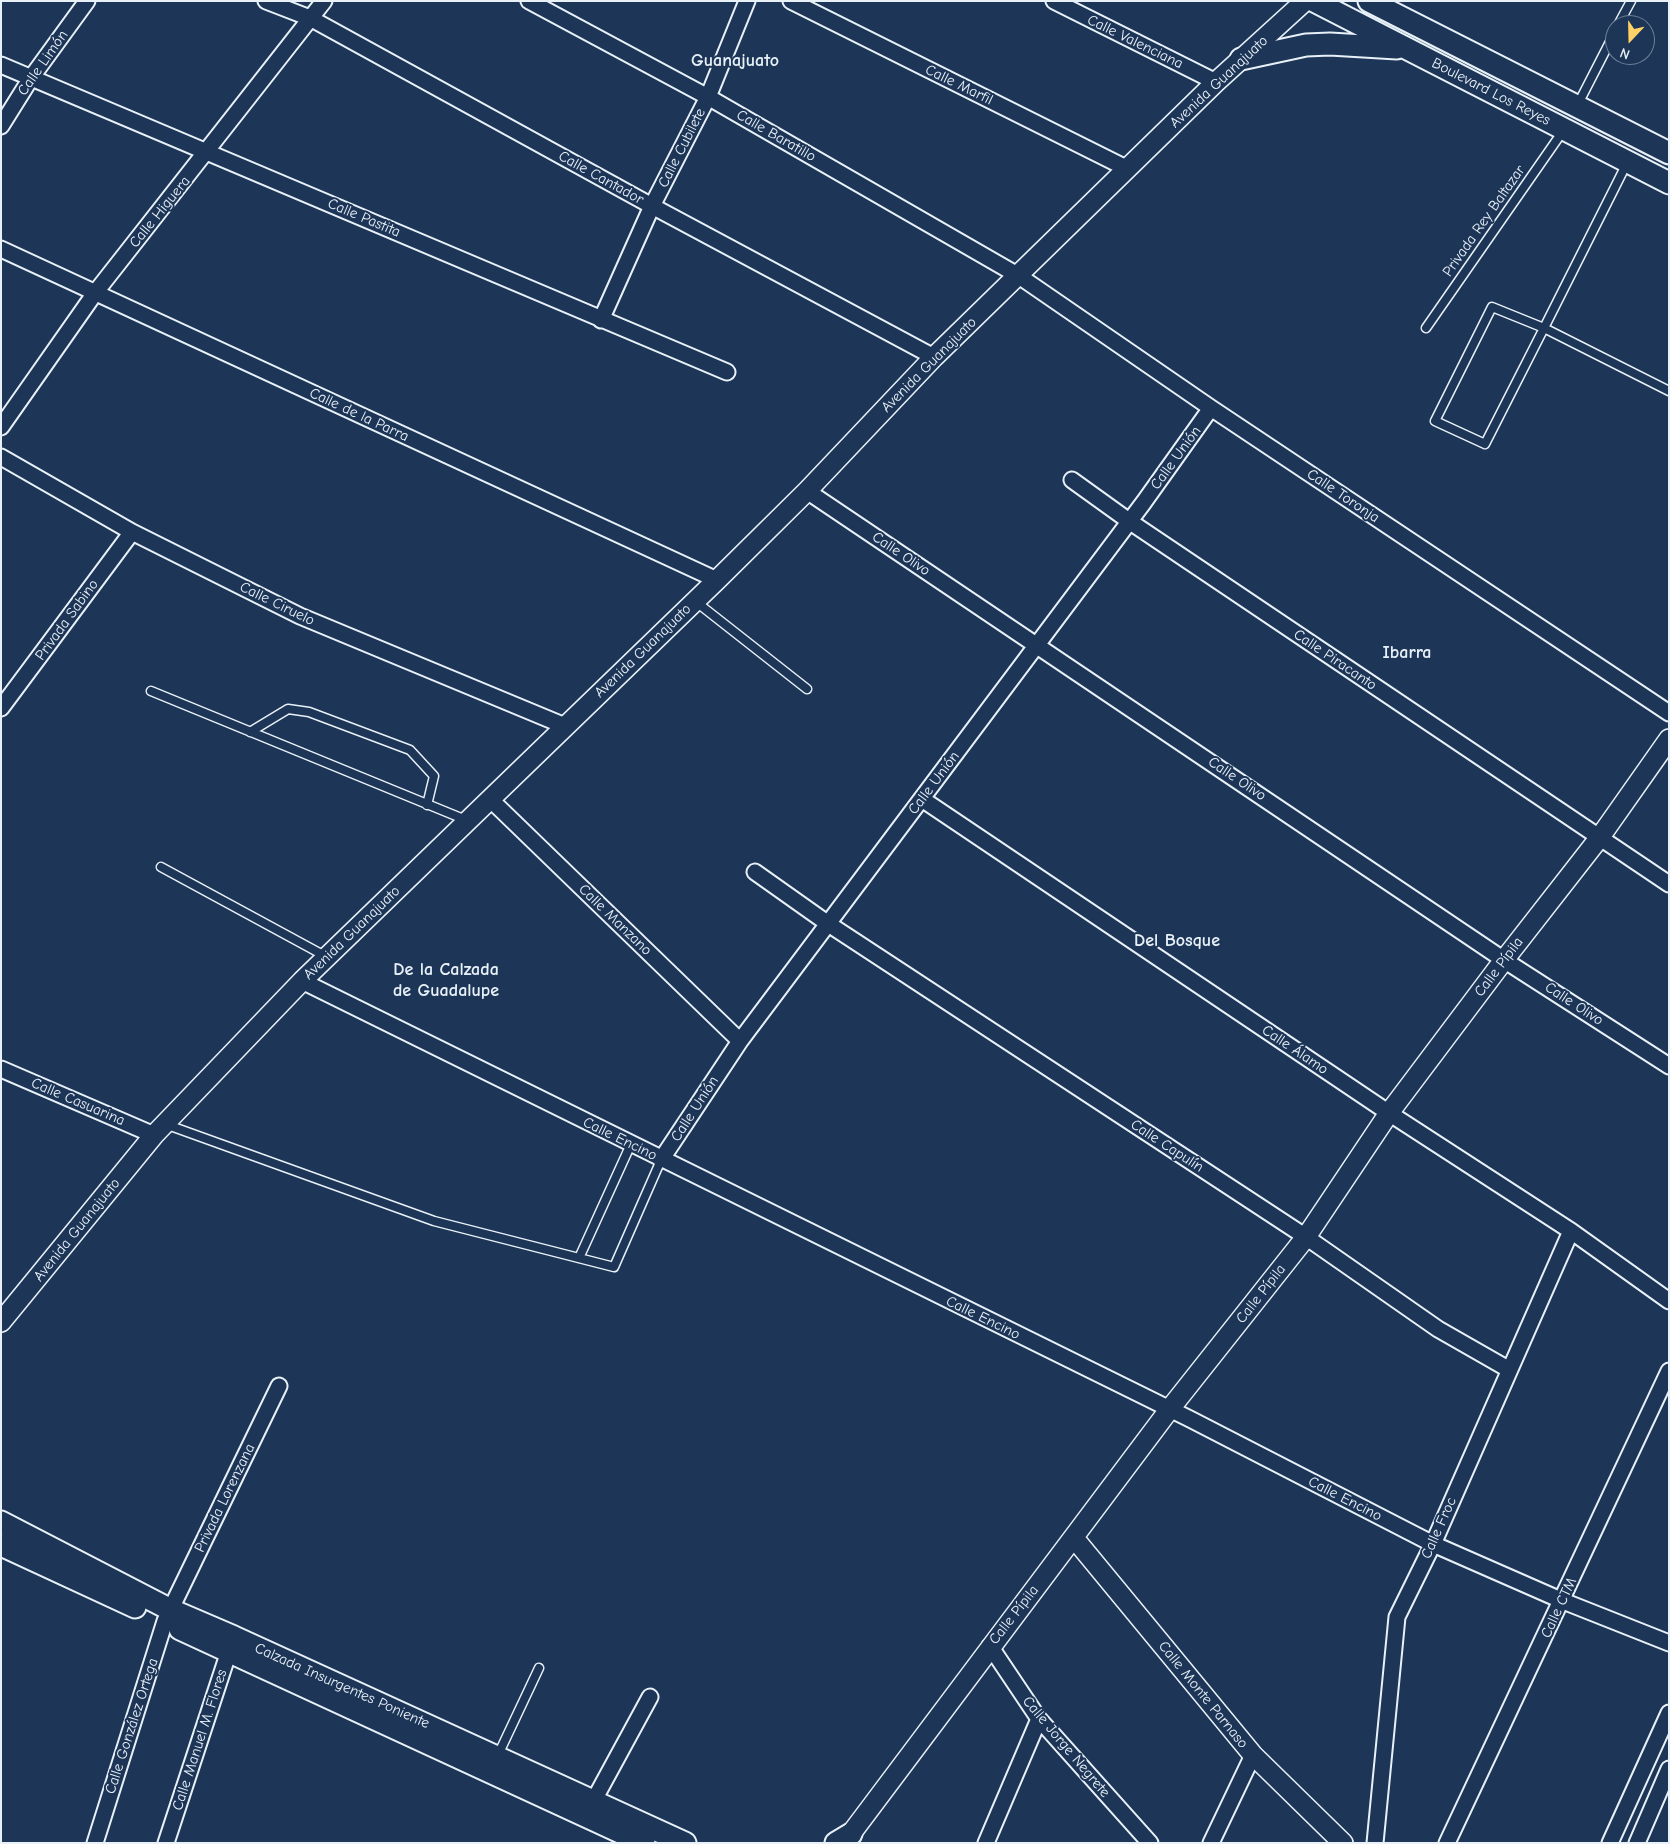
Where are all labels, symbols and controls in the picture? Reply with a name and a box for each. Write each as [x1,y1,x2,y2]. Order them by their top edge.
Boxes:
street label: Calle Valenciana [1084,11,1186,73]
north arrow [1605,15,1655,65]
street label: Calle Limón [14,27,72,99]
street label: Avenida Guanajuato [1166,32,1272,132]
text: N [1617,44,1632,63]
district label: Guanajuato [691,50,779,72]
street label: Boulevard Los Reyes [1429,54,1553,130]
street label: Calle Marfil [922,61,996,109]
street label: Calle Cubilete [654,105,710,191]
street label: Calle Baratillo [733,106,819,166]
street label: Calle Cantador [555,147,647,209]
street label: Privada Rey Baltazar [1439,162,1529,280]
street label: Calle Higuera [126,173,194,251]
street label: Calle Pastita [325,195,403,241]
street label: Avenida Guanajuato [878,314,980,416]
street label: Calle de la Parra [307,384,411,446]
street label: Calle Unión [1147,423,1205,493]
street label: Calle Toronja [1303,465,1383,527]
street label: Calle Olivo [868,528,934,580]
street label: Privada Sabino [32,576,102,664]
street label: Calle Ciruelo [237,578,317,630]
street label: Avenida Guanajuato [591,600,695,702]
street label: Calle Piracanto [1290,626,1380,694]
district label: Ibarra [1383,642,1431,664]
street label: Calle Unión [904,748,964,818]
street label: Calle Olivo [1204,753,1270,805]
street label: Calle Manzano [575,881,655,959]
street label: Avenida Guanajuato [300,882,404,984]
district label: Del Bosque [1134,930,1220,952]
street label: Calle Pípila [1471,934,1527,1000]
district label: De la Calzada de Guadalupe [393,959,499,1002]
street label: Calle Olivo [1541,978,1607,1030]
street label: Calle Álamo [1258,1021,1332,1079]
street label: Calle Unión [667,1073,723,1145]
street label: Calle Casuarina [28,1074,128,1130]
street label: Calle Encino [580,1113,660,1165]
street label: Calle Capulín [1127,1116,1207,1176]
street label: Avenida Guanajuato [30,1175,124,1285]
street label: Calle Pípila [1232,1261,1290,1327]
street label: Calle Encino [943,1292,1023,1344]
street label: Privada Lorenzana [191,1441,259,1555]
street label: Calle Encino [1305,1473,1385,1525]
street label: Calle Froc [1417,1494,1461,1562]
street label: Calle CTM [1537,1575,1581,1641]
street label: Calle Pípila [985,1582,1043,1648]
street label: Calle Monte Parnaso [1154,1638,1252,1752]
street label: Calzada Insurgentes Poniente [252,1639,432,1733]
street label: Calle González Ortega [102,1656,162,1796]
street label: Calle Manuel M. Flores [169,1667,231,1813]
street label: Calle Jorge Negrete [1018,1693,1114,1801]

